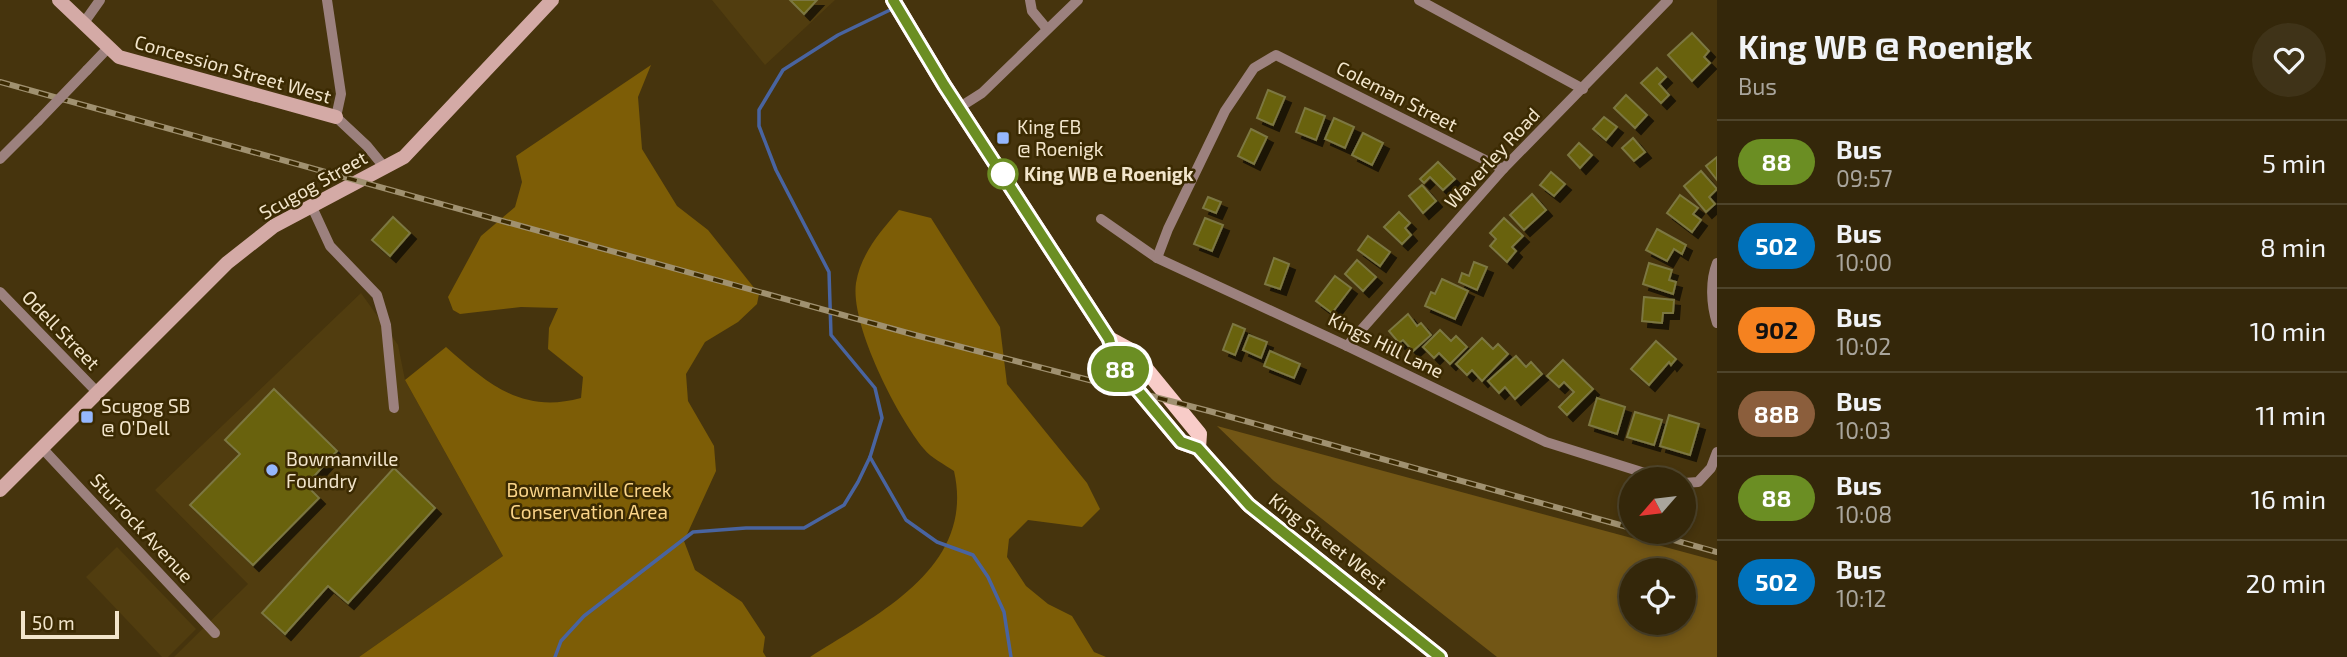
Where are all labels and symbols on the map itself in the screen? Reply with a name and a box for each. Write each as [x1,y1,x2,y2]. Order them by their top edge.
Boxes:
street label: Concession Street West [132,29,334,108]
street label: Coleman Street [1333,55,1462,136]
street label: Waverley Road [1439,102,1544,213]
place label: King EB @ Roenigk [1017,115,1104,160]
marker: King EB @ Roenigk [995,130,1011,146]
street label: Scugog Street [255,145,371,224]
marker: King WB @ Roenigk [988,159,1018,189]
place label: King WB @ Roenigk [1024,162,1194,185]
street label: Odell Street [18,285,105,374]
street label: Kings Hill Lane [1325,307,1448,382]
line badge: 88 [1088,346,1152,392]
place label: Scugog SB @ O'Dell [101,394,190,439]
marker: Scugog SB @ O'Dell [79,409,95,425]
place label: Bowmanville Foundry [286,447,399,492]
marker: Bowmanville Foundry [264,462,280,478]
north arrow [1619,467,1696,544]
street label: Sturrock Avenue [86,468,199,587]
park label: Bowmanville Creek Conservation Area [506,478,672,523]
street label: King Street West [1265,487,1392,594]
scale bar [21,608,119,640]

